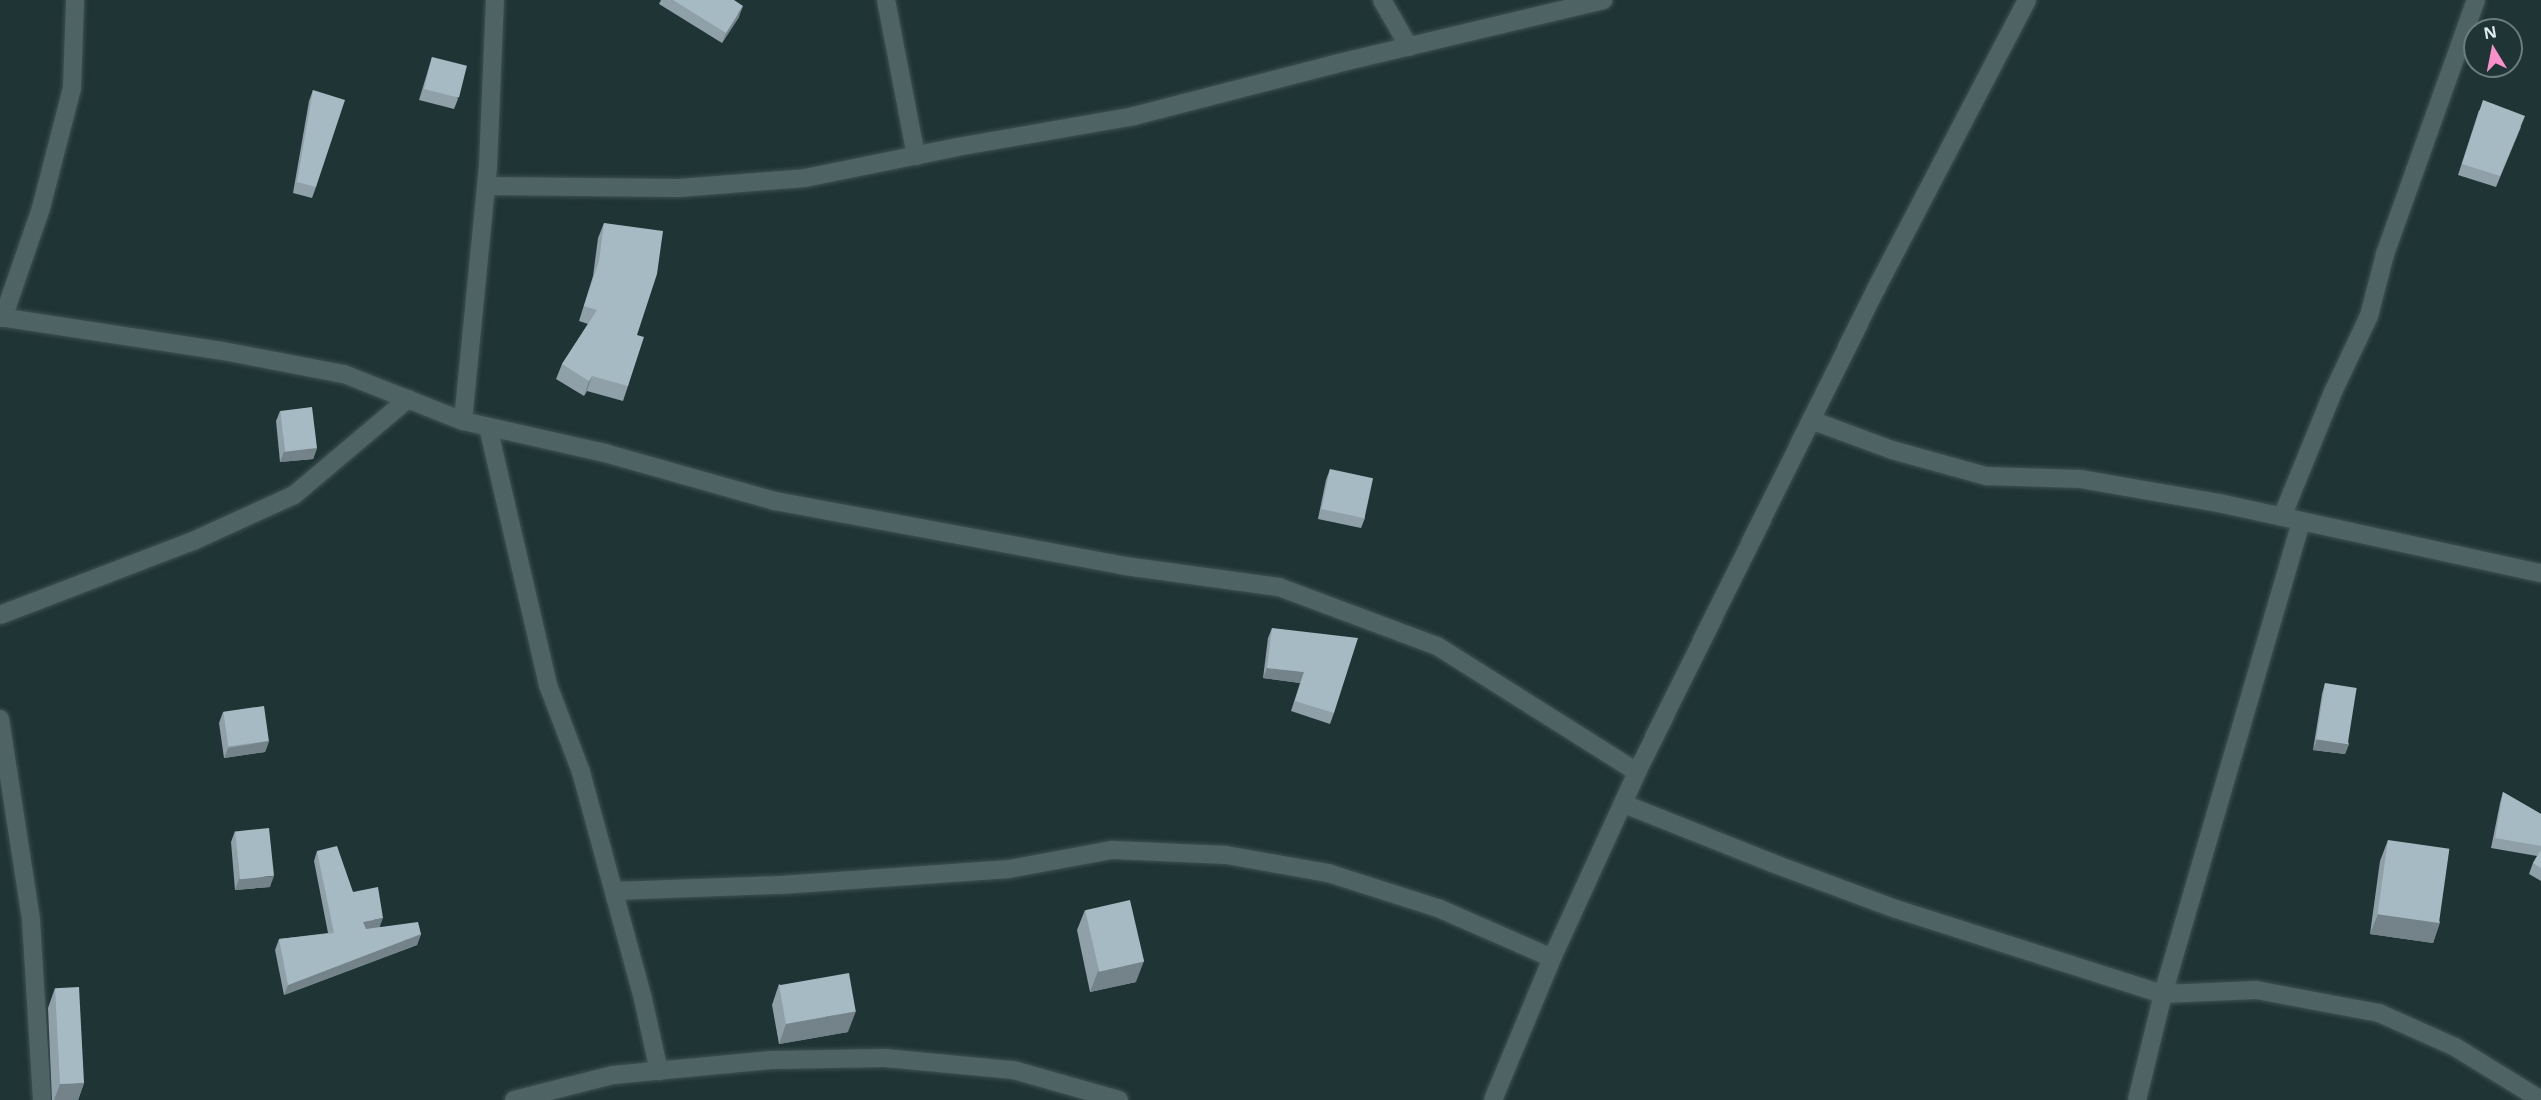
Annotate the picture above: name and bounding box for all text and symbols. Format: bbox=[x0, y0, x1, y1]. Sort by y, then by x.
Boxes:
north arrow bbox=[2463, 18, 2523, 78]
text: N bbox=[2482, 20, 2499, 44]

